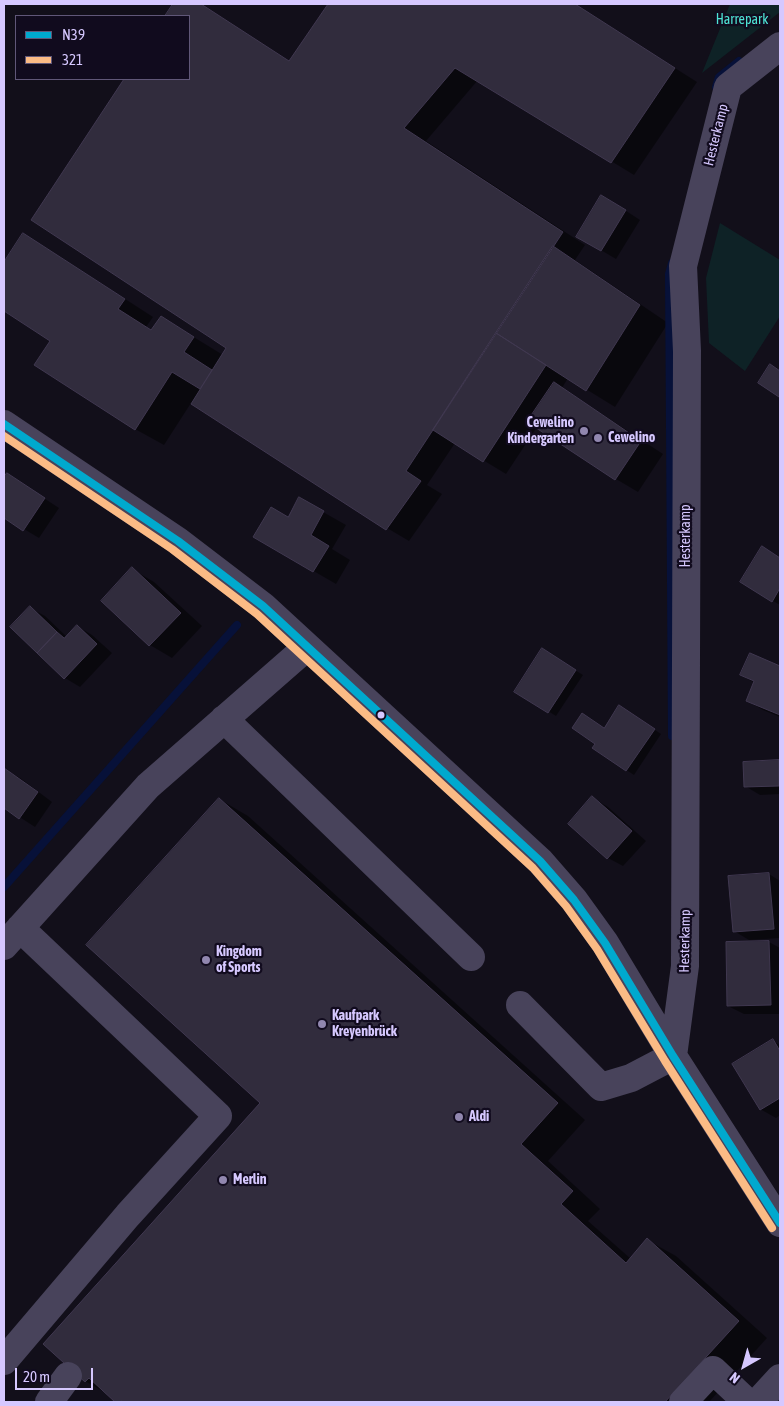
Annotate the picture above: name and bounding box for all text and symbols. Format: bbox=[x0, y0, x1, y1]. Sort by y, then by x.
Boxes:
park label: Harrepark bbox=[716, 12, 768, 28]
legend bbox=[15, 15, 190, 80]
text: N39 bbox=[62, 26, 85, 43]
text: 321 bbox=[62, 51, 83, 68]
street label: Hesterkamp bbox=[700, 102, 732, 168]
place label: Cewelino Kindergarten bbox=[507, 415, 574, 448]
marker: Cewelino Kindergarten bbox=[578, 425, 590, 437]
place label: Cewelino bbox=[608, 430, 655, 446]
marker: Cewelino bbox=[592, 432, 604, 444]
street label: Hesterkamp bbox=[678, 504, 694, 568]
unlabelled marker bbox=[376, 710, 386, 720]
street label: Hesterkamp bbox=[676, 909, 694, 973]
place label: Kingdom of Sports bbox=[216, 944, 262, 976]
marker: Kingdom of Sports bbox=[200, 954, 212, 966]
place label: Kaufpark Kreyenbrück bbox=[332, 1008, 397, 1040]
marker: Kaufpark Kreyenbrück bbox=[316, 1018, 328, 1030]
place label: Aldi bbox=[469, 1109, 489, 1125]
marker: Aldi bbox=[453, 1111, 465, 1123]
place label: Merlin bbox=[233, 1172, 267, 1188]
marker: Merlin bbox=[217, 1174, 229, 1186]
north arrow bbox=[719, 1341, 769, 1391]
scale bar bbox=[18, 1358, 95, 1390]
text: 20 m bbox=[23, 1368, 50, 1385]
text: N bbox=[727, 1369, 743, 1387]

